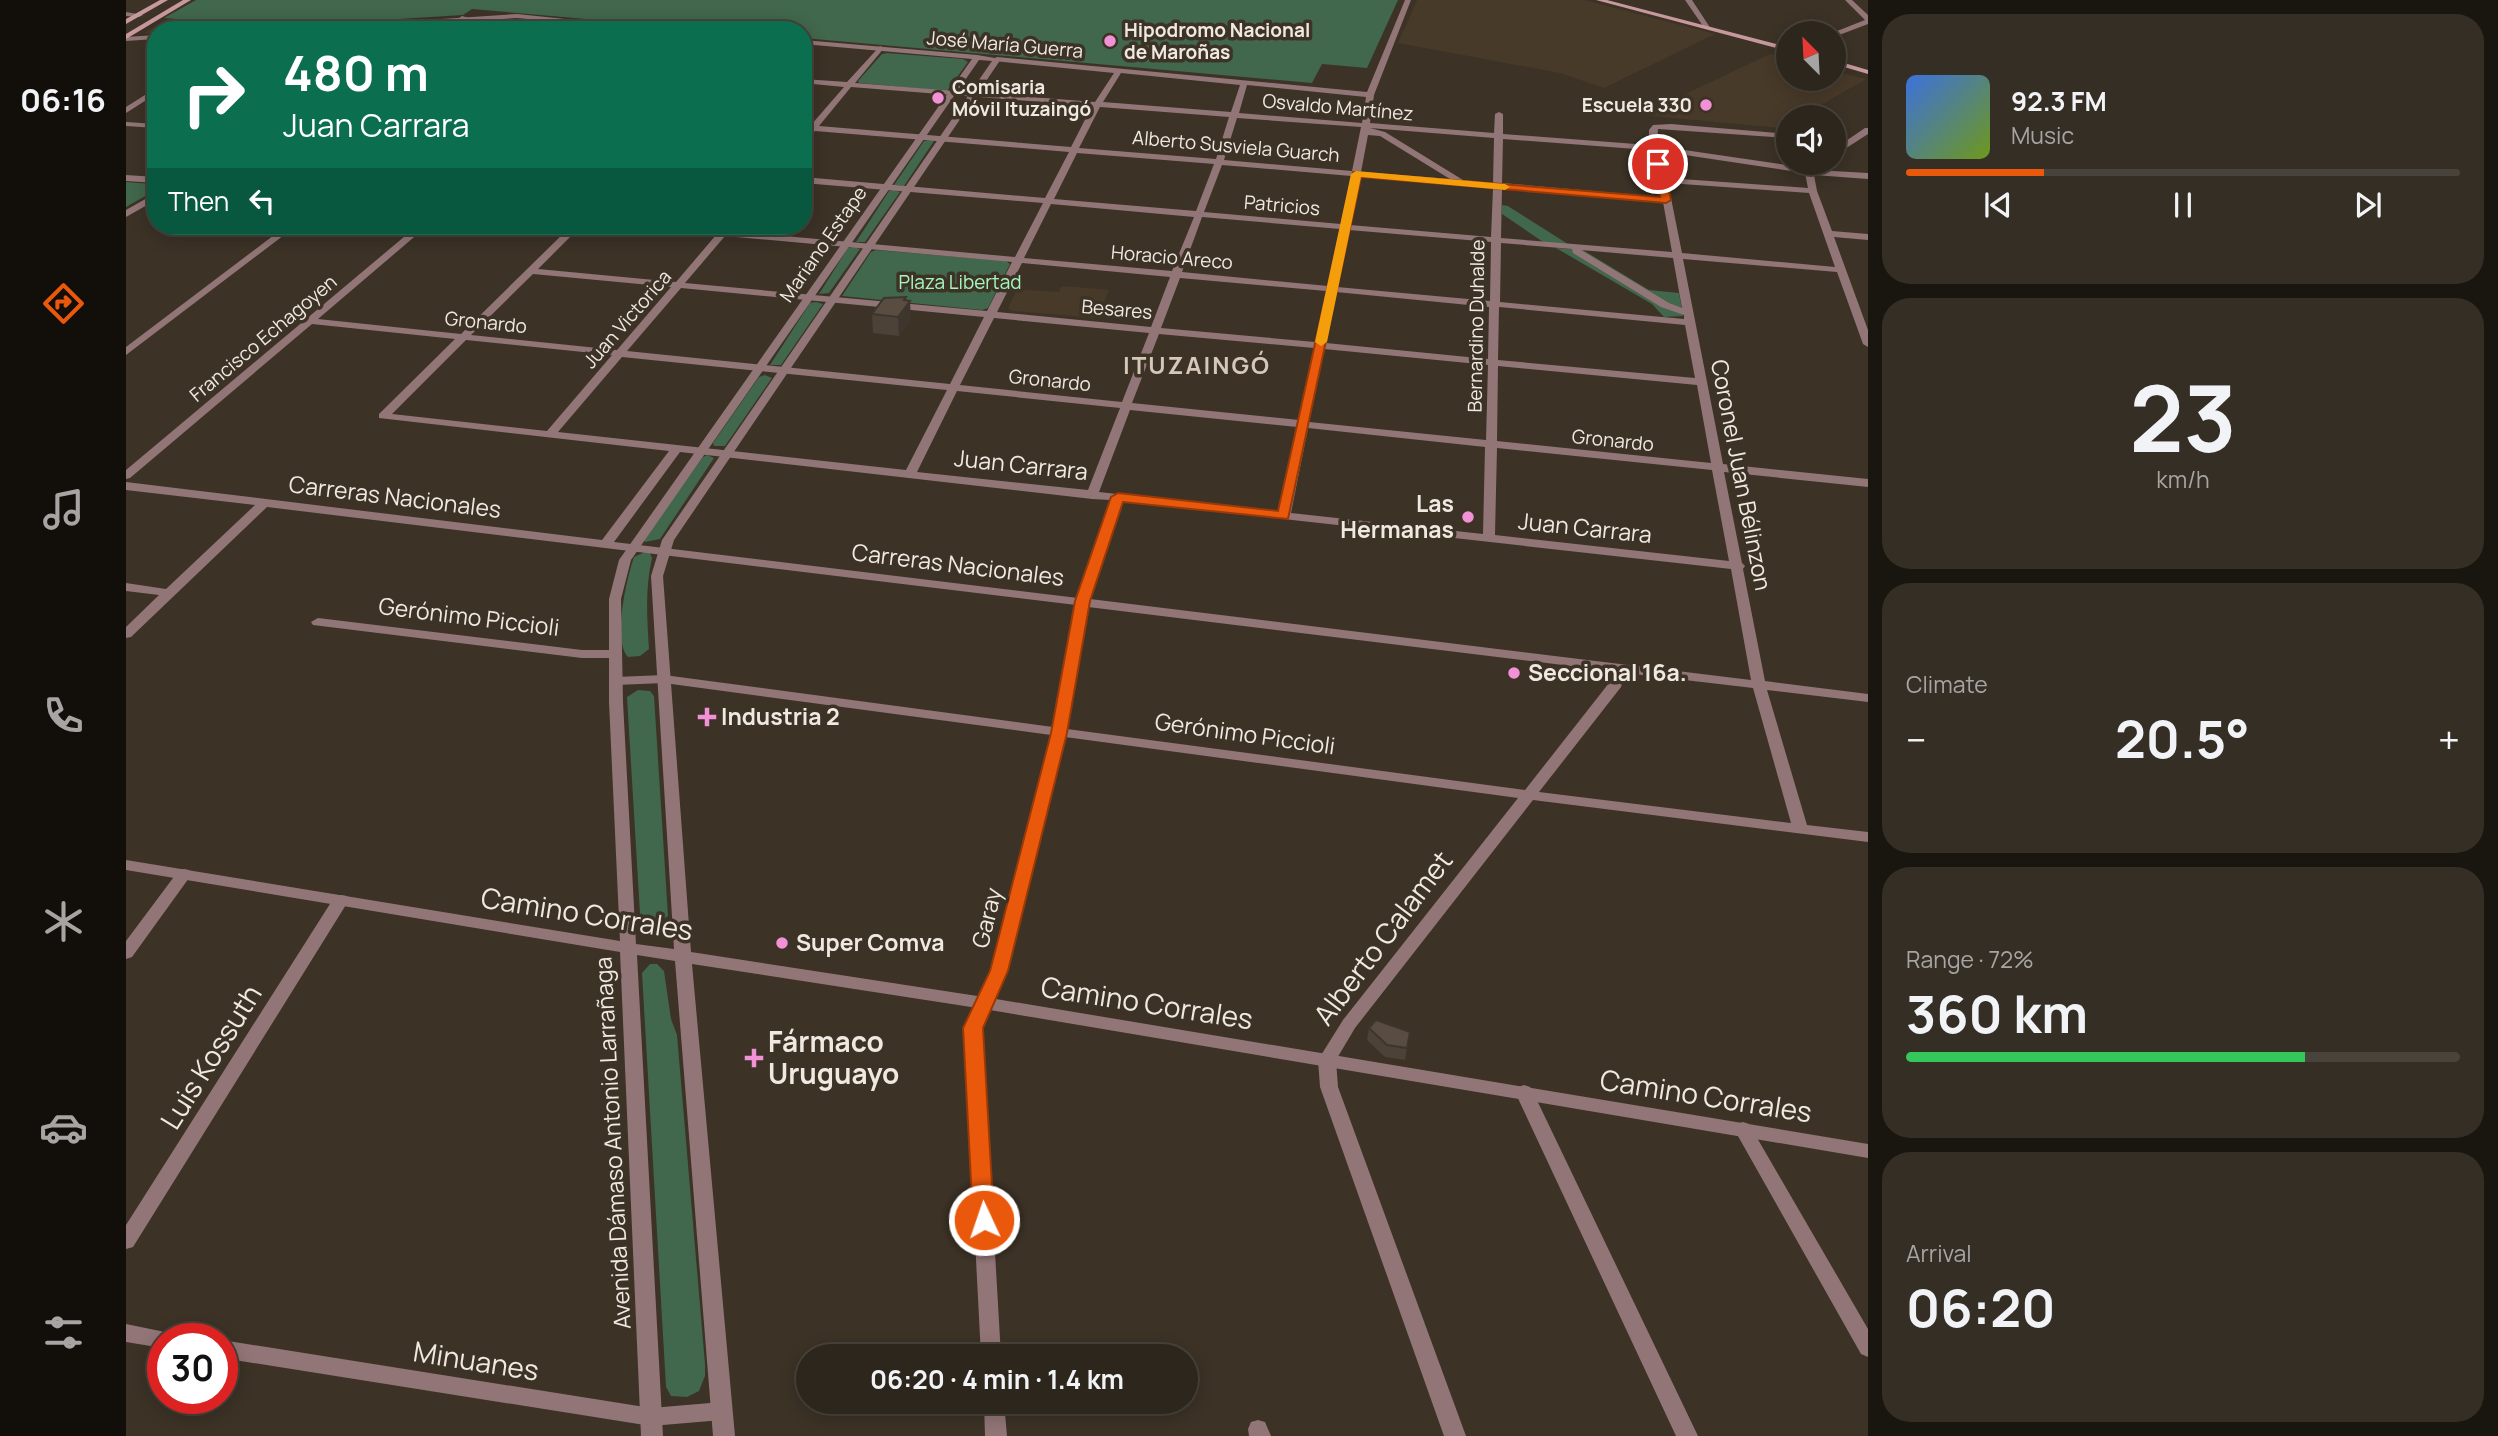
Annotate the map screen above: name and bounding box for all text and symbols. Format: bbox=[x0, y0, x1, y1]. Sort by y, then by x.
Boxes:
place label: Hipodromo Nacional de Maroñas bbox=[1124, 17, 1310, 65]
north arrow bbox=[1776, 21, 1846, 91]
map controls bbox=[1776, 21, 1846, 175]
street label: José María Guerra bbox=[926, 24, 1084, 64]
marker: Hipodromo Nacional de Maroñas bbox=[1102, 33, 1118, 49]
text: 480 m bbox=[283, 39, 429, 106]
icon: right bbox=[168, 49, 259, 140]
place label: Comisaria Móvil Ituzaingó bbox=[952, 74, 1091, 122]
text: 06:16 bbox=[20, 78, 106, 122]
text: 92.3 FM bbox=[2011, 83, 2107, 119]
street label: Osvaldo Martínez bbox=[1261, 87, 1415, 127]
marker: Comisaria Móvil Ituzaingó bbox=[930, 90, 946, 106]
place label: Escuela 330 bbox=[1582, 92, 1692, 118]
marker: Escuela 330 bbox=[1698, 97, 1714, 113]
text: Juan Carrara bbox=[283, 103, 470, 147]
button: sound bbox=[1776, 105, 1846, 175]
text: Music bbox=[2011, 119, 2074, 151]
street label: Alberto Susviela Guarch bbox=[1131, 124, 1341, 168]
pin bbox=[1628, 134, 1688, 194]
icon: arrive bbox=[1639, 145, 1677, 183]
street label: Mariano Estape bbox=[773, 181, 873, 307]
icon: left bbox=[243, 182, 281, 220]
text: Then bbox=[168, 183, 229, 219]
icon: previous bbox=[1979, 186, 2017, 224]
icon: pause bbox=[2164, 186, 2202, 224]
icon: next bbox=[2349, 186, 2387, 224]
street label: Patricios bbox=[1243, 189, 1321, 221]
street label: Horacio Areco bbox=[1110, 239, 1234, 275]
street label: Bernardino Duhalde bbox=[1461, 239, 1491, 413]
street label: Juan Victorica bbox=[577, 264, 677, 374]
street label: Francisco Echagoyen bbox=[184, 269, 342, 407]
park label: Plaza Libertad bbox=[898, 269, 1022, 295]
icon: directions bbox=[39, 279, 88, 328]
street label: Besares bbox=[1080, 293, 1154, 325]
street label: Gronardo bbox=[444, 305, 528, 339]
district label: ITUZAINGÓ bbox=[1123, 348, 1271, 381]
text: 23 bbox=[2129, 355, 2237, 479]
street label: Coronel Juan Bélinzon bbox=[1704, 357, 1780, 593]
street label: Gronardo bbox=[1008, 363, 1092, 397]
street label: Gronardo bbox=[1571, 423, 1655, 457]
street label: Juan Carrara bbox=[953, 441, 1089, 487]
text: km/h bbox=[2156, 463, 2210, 495]
street label: Carreras Nacionales bbox=[287, 467, 503, 525]
icon: music bbox=[39, 485, 88, 534]
place label: Las Hermanas bbox=[1340, 487, 1454, 545]
street label: Juan Carrara bbox=[1517, 504, 1653, 550]
marker: Las Hermanas bbox=[1460, 509, 1476, 525]
street label: Carreras Nacionales bbox=[850, 535, 1066, 593]
street label: Gerónimo Piccioli bbox=[377, 589, 561, 643]
place label: Seccional 16a. bbox=[1528, 656, 1687, 688]
marker: Seccional 16a. bbox=[1506, 665, 1522, 681]
text: Climate bbox=[1906, 668, 1988, 700]
icon: phone bbox=[39, 691, 88, 740]
place label: Industria 2 bbox=[721, 700, 840, 732]
text: 20.5° bbox=[2115, 703, 2250, 774]
street label: Gerónimo Piccioli bbox=[1153, 705, 1337, 762]
marker: Industria 2 bbox=[699, 709, 715, 725]
text: − bbox=[1906, 713, 1927, 765]
text: + bbox=[2438, 713, 2460, 765]
street label: Alberto Calamet bbox=[1304, 842, 1460, 1032]
street label: Camino Corrales bbox=[479, 878, 696, 949]
street label: Garay bbox=[963, 884, 1009, 951]
icon: climate bbox=[39, 897, 88, 946]
place label: Super Comva bbox=[796, 926, 944, 958]
marker: Super Comva bbox=[774, 935, 790, 951]
text: Range · 72% bbox=[1906, 943, 2034, 975]
street label: Avenida Dámaso Antonio Larrañaga bbox=[586, 956, 638, 1330]
street label: Camino Corrales bbox=[1039, 967, 1256, 1038]
street label: Luis Kossuth bbox=[151, 977, 270, 1136]
text: 360 km bbox=[1906, 978, 2088, 1049]
place label: Fármaco Uruguayo bbox=[768, 1022, 899, 1092]
marker: Fármaco Uruguayo bbox=[746, 1050, 762, 1066]
street label: Camino Corrales bbox=[1598, 1060, 1815, 1131]
icon: car bbox=[39, 1103, 88, 1152]
position arrow bbox=[947, 1183, 1021, 1257]
text: Arrival bbox=[1906, 1237, 1972, 1269]
text: 06:20 bbox=[1906, 1272, 2056, 1343]
icon: filters bbox=[39, 1308, 88, 1357]
speed limit sign: 30 bbox=[147, 1323, 238, 1414]
street label: Minuanes bbox=[411, 1331, 542, 1389]
text: 06:20 · 4 min · 1.4 km bbox=[870, 1361, 1124, 1397]

